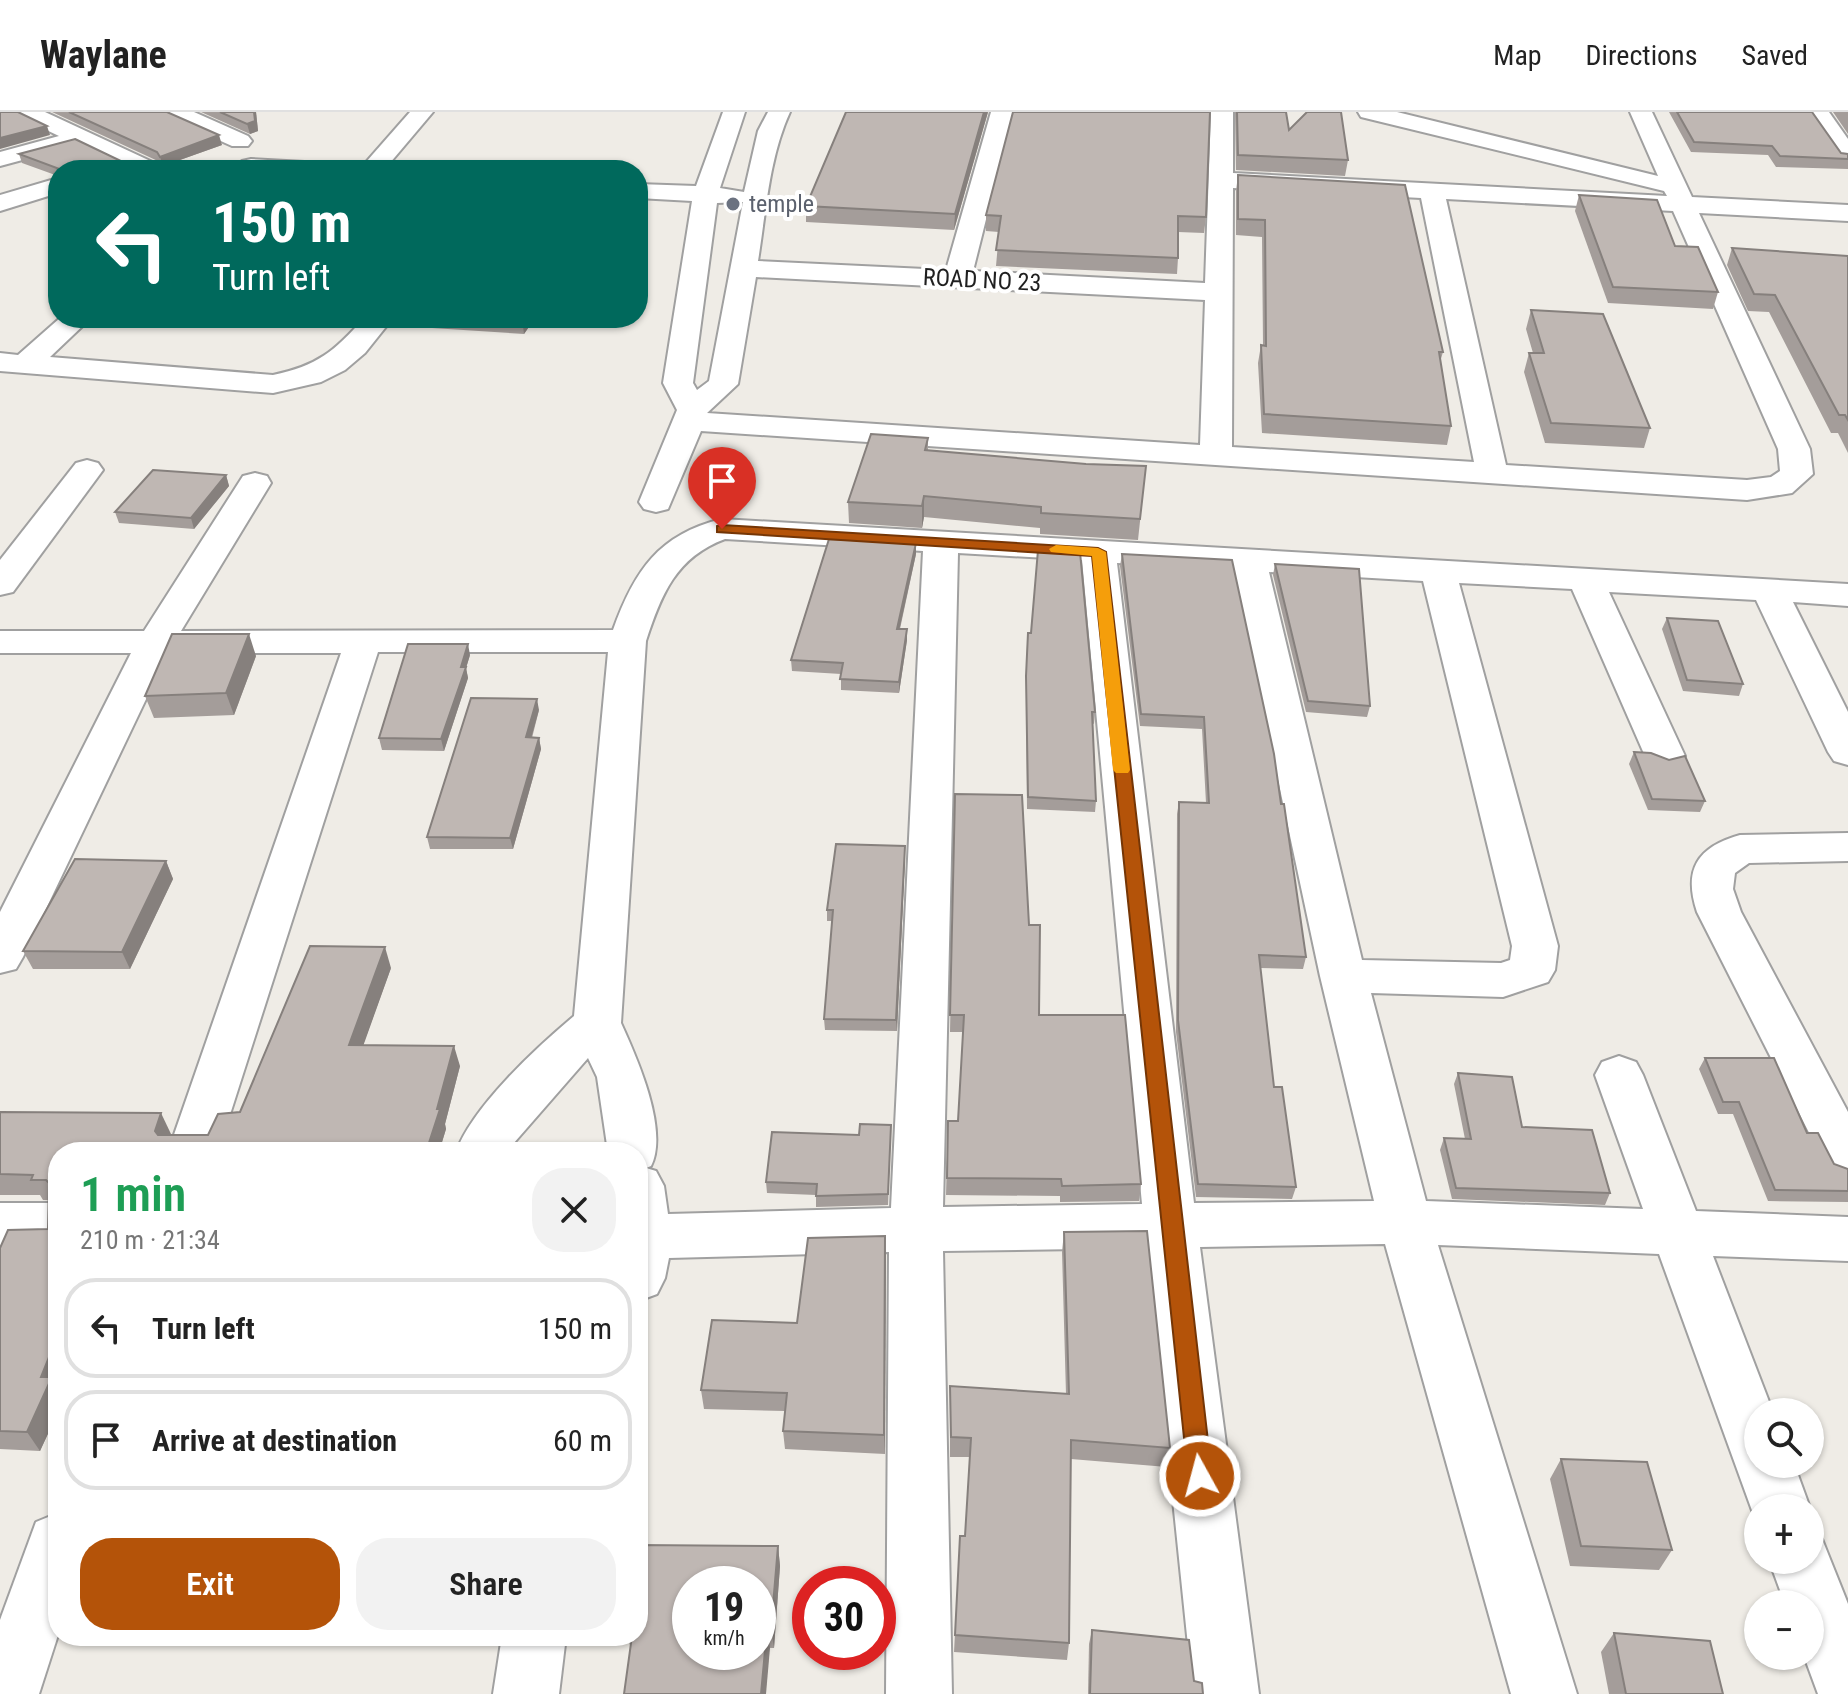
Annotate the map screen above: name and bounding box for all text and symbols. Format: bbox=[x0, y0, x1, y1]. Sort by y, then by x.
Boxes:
text: Waylane bbox=[40, 33, 167, 77]
text: Map bbox=[1493, 39, 1542, 72]
text: Directions bbox=[1586, 39, 1697, 72]
text: Saved bbox=[1741, 39, 1808, 72]
text: 150 m bbox=[212, 190, 351, 256]
place label: temple bbox=[749, 190, 814, 218]
icon: left bbox=[80, 192, 184, 296]
marker: temple bbox=[724, 195, 742, 213]
text: Turn left bbox=[212, 257, 330, 299]
street label: ROAD NO 23 bbox=[922, 263, 1042, 297]
pin bbox=[688, 447, 756, 529]
icon: arrive bbox=[700, 459, 744, 503]
text: 1 min bbox=[80, 1166, 186, 1223]
button: close bbox=[532, 1168, 616, 1252]
text: 210 m · 21:34 bbox=[80, 1225, 220, 1255]
icon: left bbox=[84, 1306, 128, 1350]
text: Turn left bbox=[152, 1311, 255, 1346]
text: 150 m bbox=[538, 1311, 612, 1346]
map controls bbox=[1744, 1398, 1824, 1670]
button: search bbox=[1744, 1398, 1824, 1478]
icon: arrive bbox=[84, 1418, 128, 1462]
text: Arrive at destination bbox=[152, 1423, 397, 1458]
text: 60 m bbox=[553, 1423, 612, 1458]
position arrow bbox=[1158, 1434, 1242, 1518]
button: + bbox=[1744, 1494, 1824, 1574]
button: Exit bbox=[80, 1538, 340, 1630]
button: Share bbox=[356, 1538, 616, 1630]
speed limit sign: 30 bbox=[792, 1566, 896, 1670]
text: 19 bbox=[704, 1584, 744, 1631]
button: − bbox=[1744, 1590, 1824, 1670]
text: km/h bbox=[703, 1626, 745, 1650]

